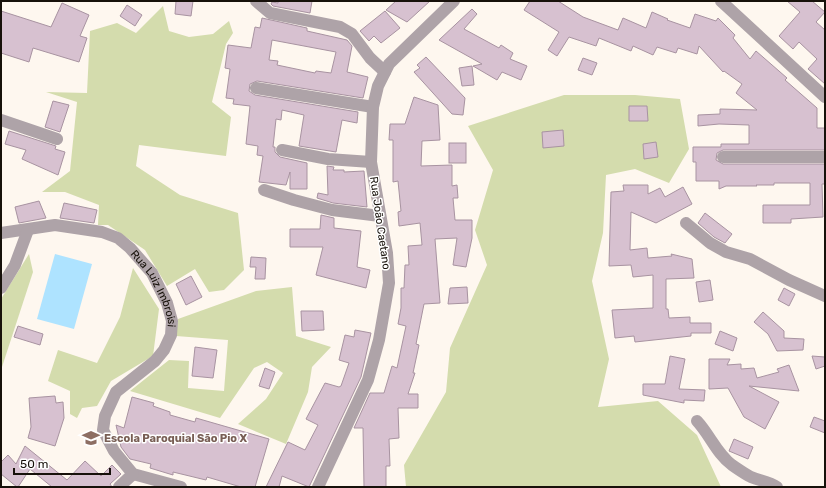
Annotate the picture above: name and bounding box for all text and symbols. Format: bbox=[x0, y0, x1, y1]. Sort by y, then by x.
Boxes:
street label: Rua João Caetano bbox=[367, 176, 393, 270]
street label: Rua Luiz Imbroisi bbox=[128, 247, 179, 328]
school or university icon: Escola Paroquial São Pio X bbox=[81, 428, 101, 448]
place label: Escola Paroquial São Pio X bbox=[104, 432, 247, 445]
scale bar bbox=[14, 450, 110, 476]
text: 50 m bbox=[20, 457, 48, 471]

